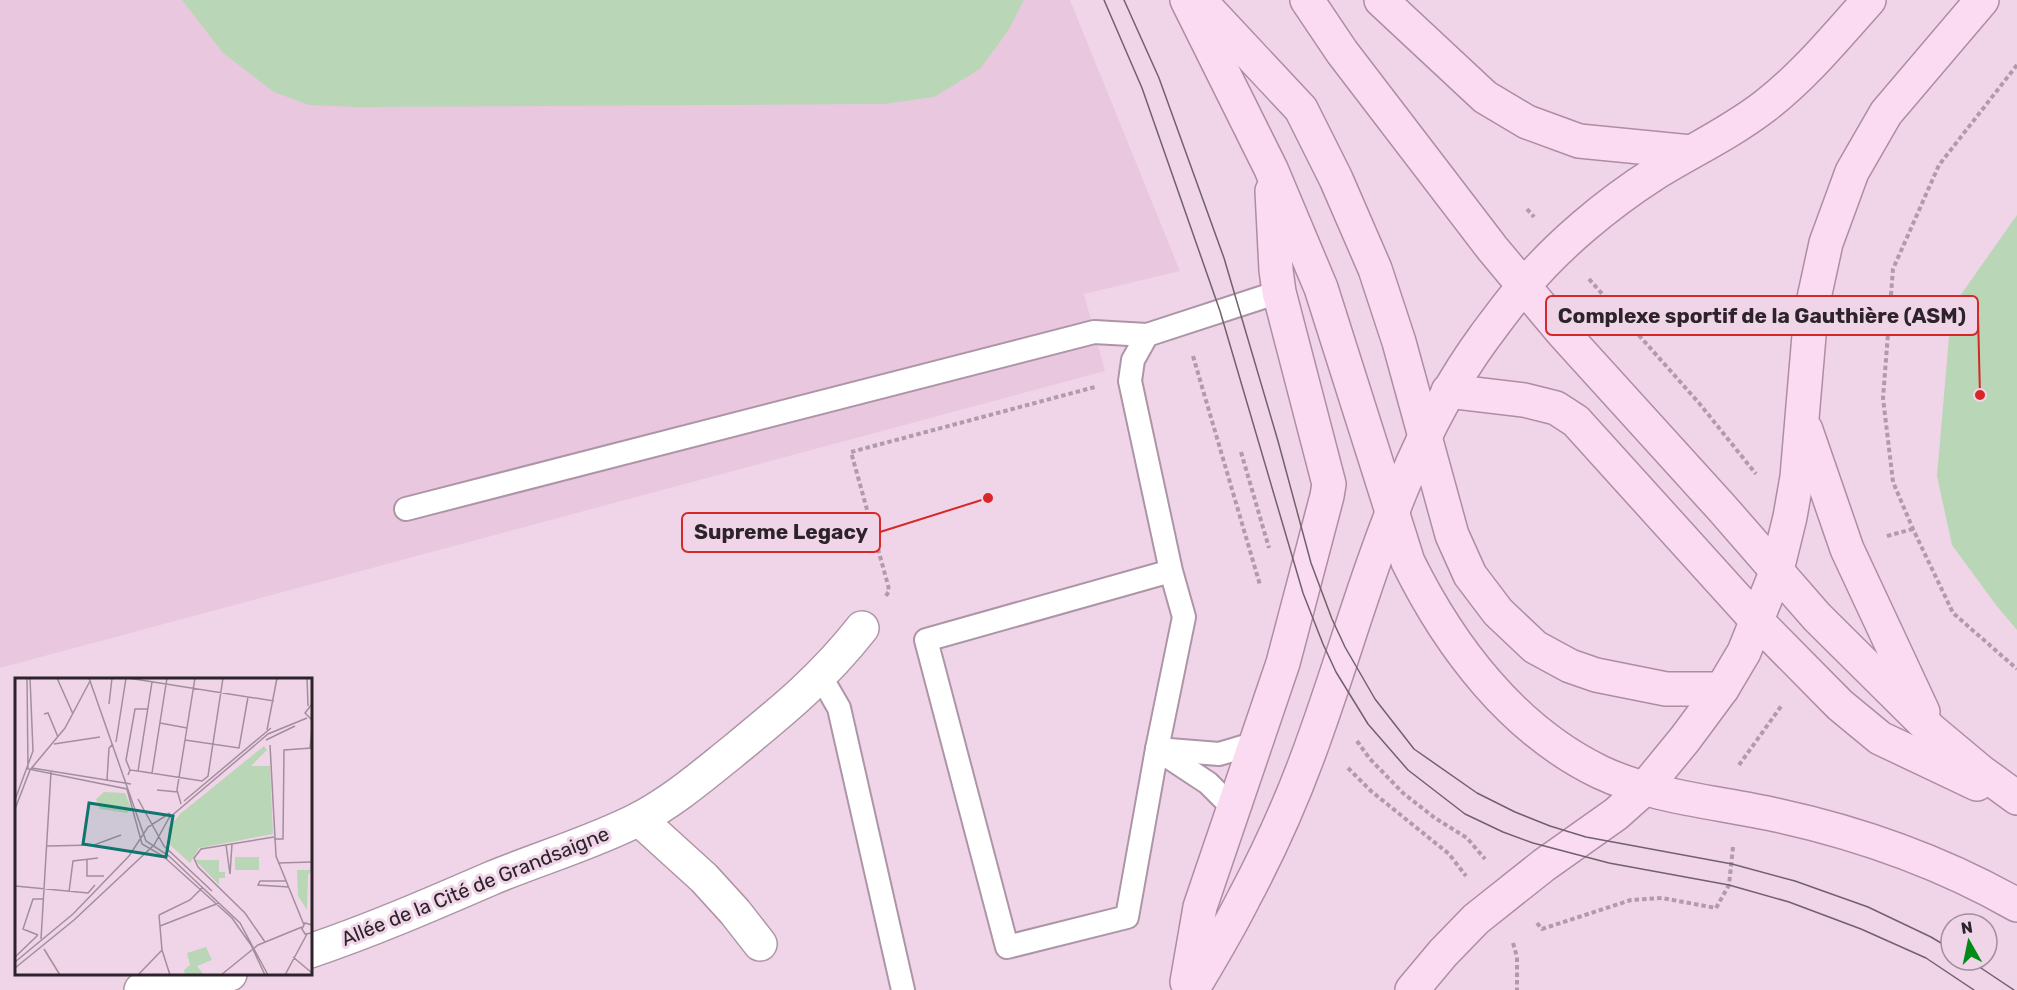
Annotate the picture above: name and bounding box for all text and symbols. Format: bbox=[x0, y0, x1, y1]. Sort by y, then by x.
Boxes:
callout: Complexe sportif de la Gauthière (ASM) bbox=[1546, 296, 1978, 335]
text: Complexe sportif de la Gauthière (ASM) bbox=[1558, 303, 1966, 328]
callout: Supreme Legacy bbox=[682, 513, 880, 552]
text: Supreme Legacy bbox=[694, 519, 868, 544]
inset map bbox=[15, 678, 312, 975]
street label: Allée de la Cité de Grandsaigne bbox=[338, 821, 612, 951]
north arrow bbox=[1939, 912, 1999, 972]
text: N bbox=[1960, 917, 1974, 938]

